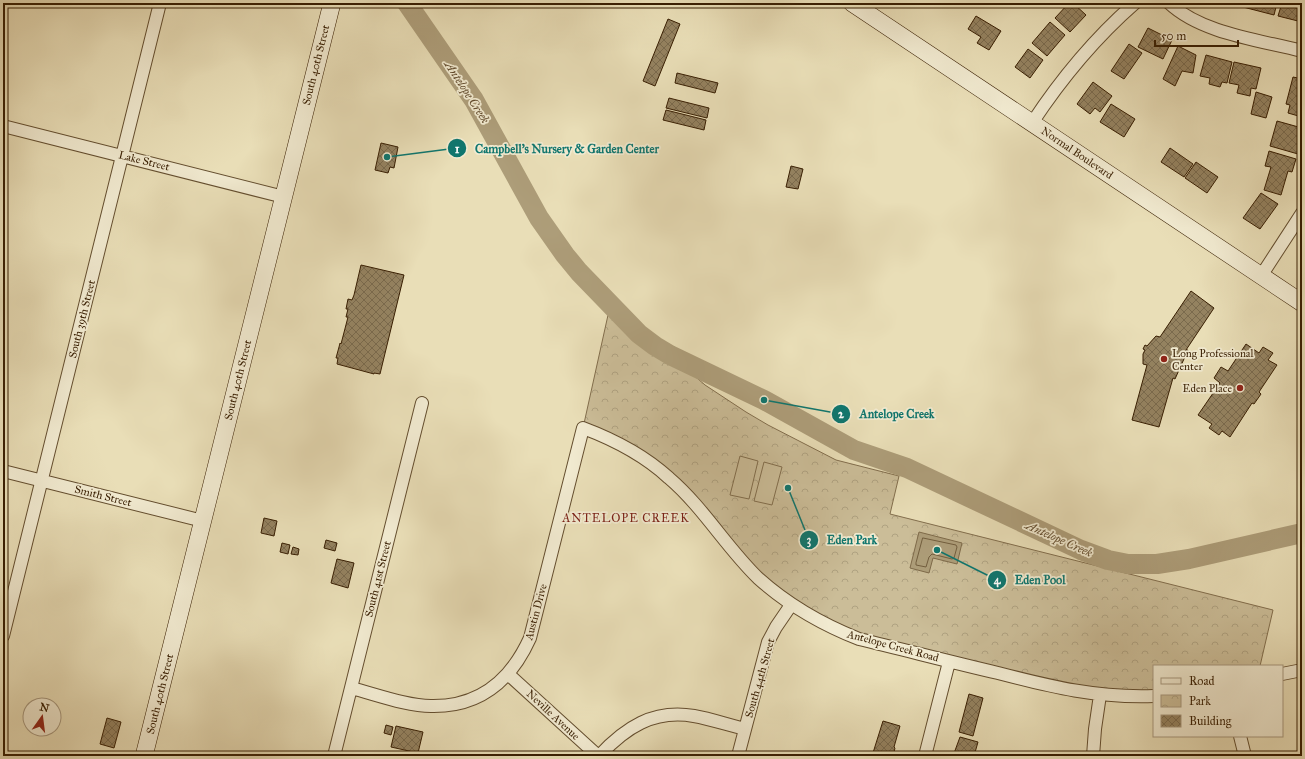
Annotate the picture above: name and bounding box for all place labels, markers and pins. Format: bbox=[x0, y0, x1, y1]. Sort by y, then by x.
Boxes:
callout: Campbell's Nursery & Garden Center bbox=[447, 136, 667, 160]
place label: Long Professional Center bbox=[1172, 347, 1254, 373]
marker: Long Professional Center bbox=[1159, 354, 1169, 364]
place label: Eden Place bbox=[1183, 382, 1232, 395]
marker: Eden Place bbox=[1235, 383, 1245, 393]
callout: Antelope Creek bbox=[831, 402, 942, 426]
callout: Eden Park bbox=[799, 528, 885, 552]
callout: Eden Pool bbox=[987, 568, 1073, 592]

